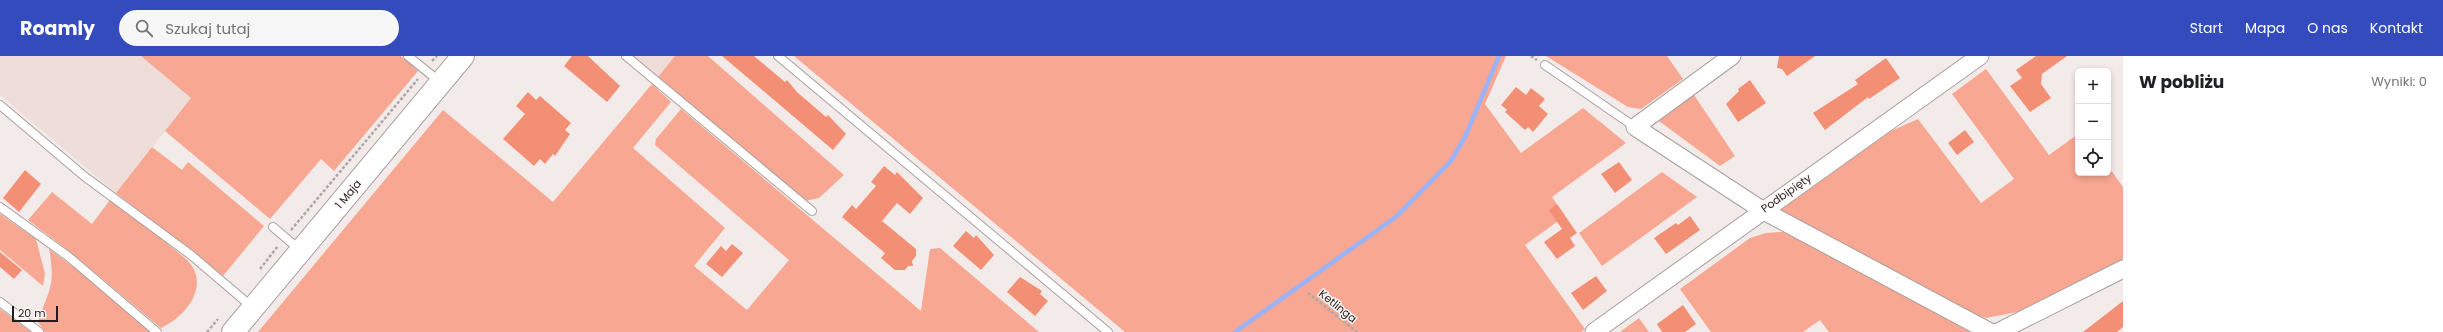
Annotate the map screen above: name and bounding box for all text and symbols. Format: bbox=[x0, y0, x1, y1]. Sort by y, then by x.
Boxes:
search box bbox=[119, 10, 399, 46]
text: Roamly bbox=[20, 15, 95, 42]
icon: search bbox=[133, 17, 155, 39]
text: Szukaj tutaj bbox=[165, 18, 250, 39]
text: Start bbox=[2190, 18, 2223, 38]
text: Mapa bbox=[2245, 18, 2285, 38]
text: O nas bbox=[2307, 18, 2348, 38]
text: Kontakt bbox=[2370, 18, 2423, 38]
map controls bbox=[2075, 68, 2111, 176]
button: + bbox=[2075, 68, 2111, 104]
text: W pobliżu bbox=[2139, 70, 2224, 94]
text: Wyniki: 0 bbox=[2371, 72, 2427, 91]
button: − bbox=[2075, 104, 2111, 140]
button: locate bbox=[2075, 140, 2111, 176]
street label: Podbipięty bbox=[1758, 169, 1815, 216]
street label: 1 Maja bbox=[331, 176, 365, 212]
street label: Ketlinga bbox=[1316, 286, 1360, 326]
scale bar bbox=[12, 304, 58, 323]
text: 20 m bbox=[18, 305, 46, 321]

